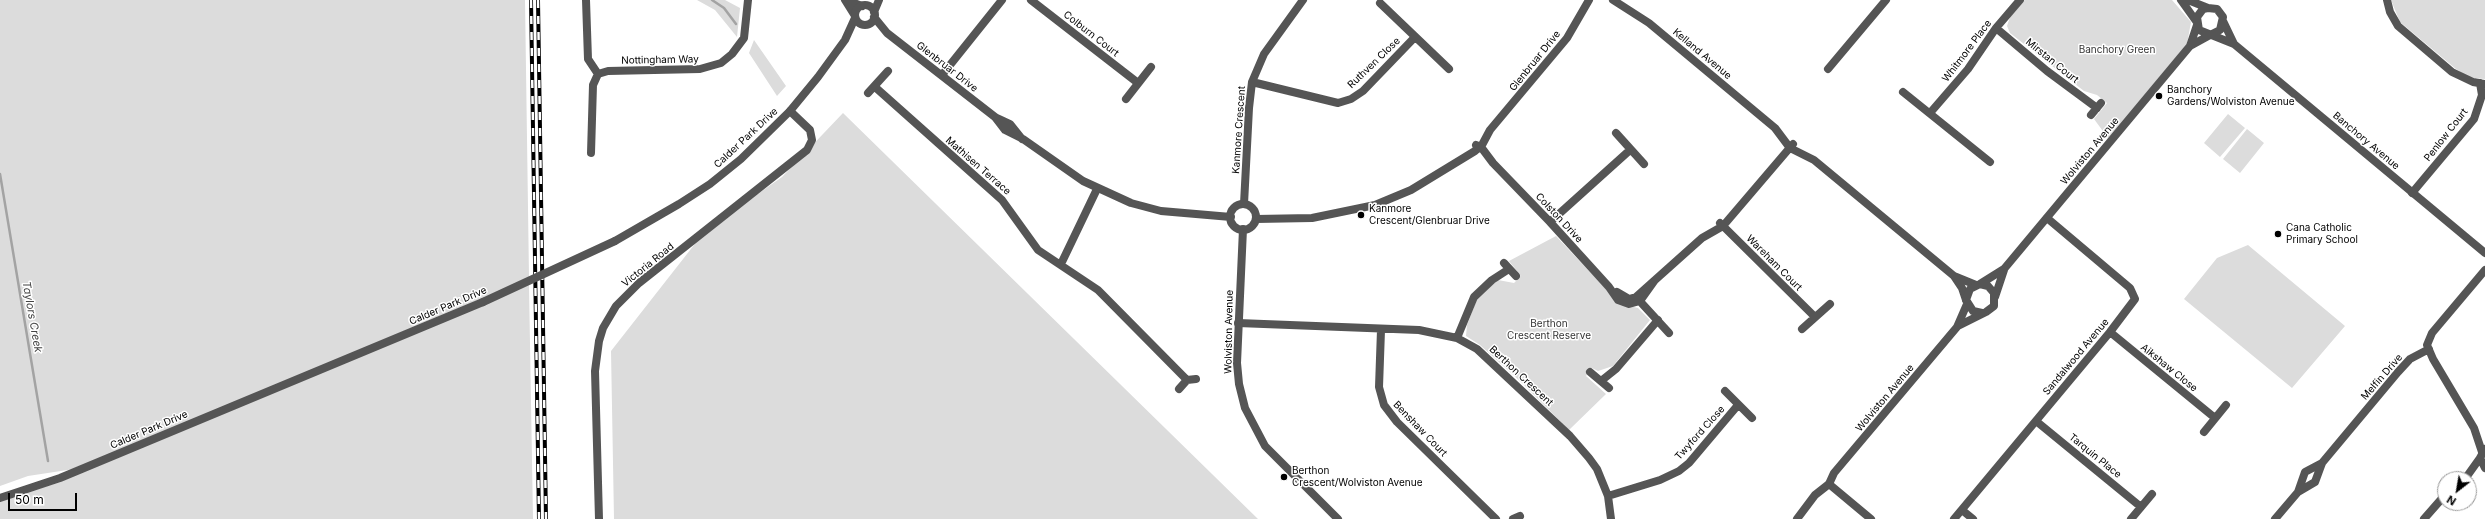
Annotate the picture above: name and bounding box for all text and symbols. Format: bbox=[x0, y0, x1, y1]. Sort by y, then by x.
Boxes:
street label: Colburn Court bbox=[1061, 9, 1121, 59]
street label: Whitmore Place bbox=[1940, 18, 1994, 84]
street label: Kelland Avenue bbox=[1670, 26, 1734, 82]
street label: Glenbruar Drive bbox=[1507, 28, 1563, 94]
street label: Ruthven Close bbox=[1345, 35, 1403, 91]
street label: Mirstan Court bbox=[2023, 36, 2081, 86]
street label: Glenbruar Drive bbox=[914, 39, 980, 95]
park label: Banchory Green bbox=[2079, 44, 2155, 56]
street label: Nottingham Way bbox=[621, 53, 699, 67]
place label: Banchory Gardens/Wolviston Avenue bbox=[2167, 84, 2295, 108]
street label: Kanmore Crescent bbox=[1230, 86, 1248, 174]
marker: Banchory Gardens/Wolviston Avenue bbox=[2154, 91, 2164, 101]
street label: Calder Park Drive bbox=[712, 105, 780, 171]
street label: Penlow Court bbox=[2422, 106, 2470, 164]
street label: Banchory Avenue bbox=[2330, 110, 2402, 172]
street label: Wolviston Avenue bbox=[2058, 115, 2122, 187]
street label: Mathisen Terrace bbox=[943, 134, 1013, 198]
street label: Colston Drive bbox=[1533, 191, 1585, 245]
place label: Kanmore Crescent/Glenbruar Drive bbox=[1369, 203, 1490, 226]
marker: Kanmore Crescent/Glenbruar Drive bbox=[1356, 210, 1366, 220]
place label: Cana Catholic Primary School bbox=[2286, 222, 2358, 246]
marker: Cana Catholic Primary School bbox=[2273, 229, 2283, 239]
street label: Wareham Court bbox=[1744, 233, 1804, 293]
street label: Victoria Road bbox=[620, 240, 676, 290]
water label: Taylors Creek bbox=[19, 280, 45, 354]
street label: Calder Park Drive bbox=[407, 284, 489, 328]
street label: Wolviston Avenue bbox=[1222, 290, 1236, 374]
street label: Sandalwood Avenue bbox=[2040, 316, 2112, 398]
park label: Berthon Crescent Reserve bbox=[1507, 318, 1591, 342]
street label: Aikshaw Close bbox=[2138, 341, 2200, 395]
street label: Berthon Crescent bbox=[1487, 343, 1555, 409]
street label: Melfin Drive bbox=[2359, 352, 2405, 402]
street label: Wolviston Avenue bbox=[1853, 362, 1917, 434]
street label: Benshaw Court bbox=[1391, 399, 1449, 459]
street label: Twyford Close bbox=[1673, 404, 1727, 462]
street label: Calder Park Drive bbox=[108, 408, 190, 452]
street label: Tarquin Place bbox=[2066, 431, 2124, 481]
place label: Berthon Crescent/Wolviston Avenue bbox=[1292, 465, 1422, 488]
north arrow bbox=[2437, 471, 2477, 511]
marker: Berthon Crescent/Wolviston Avenue bbox=[1279, 472, 1289, 482]
scale bar bbox=[10, 485, 79, 511]
text: 50 m bbox=[15, 492, 44, 507]
text: N bbox=[2444, 492, 2459, 509]

